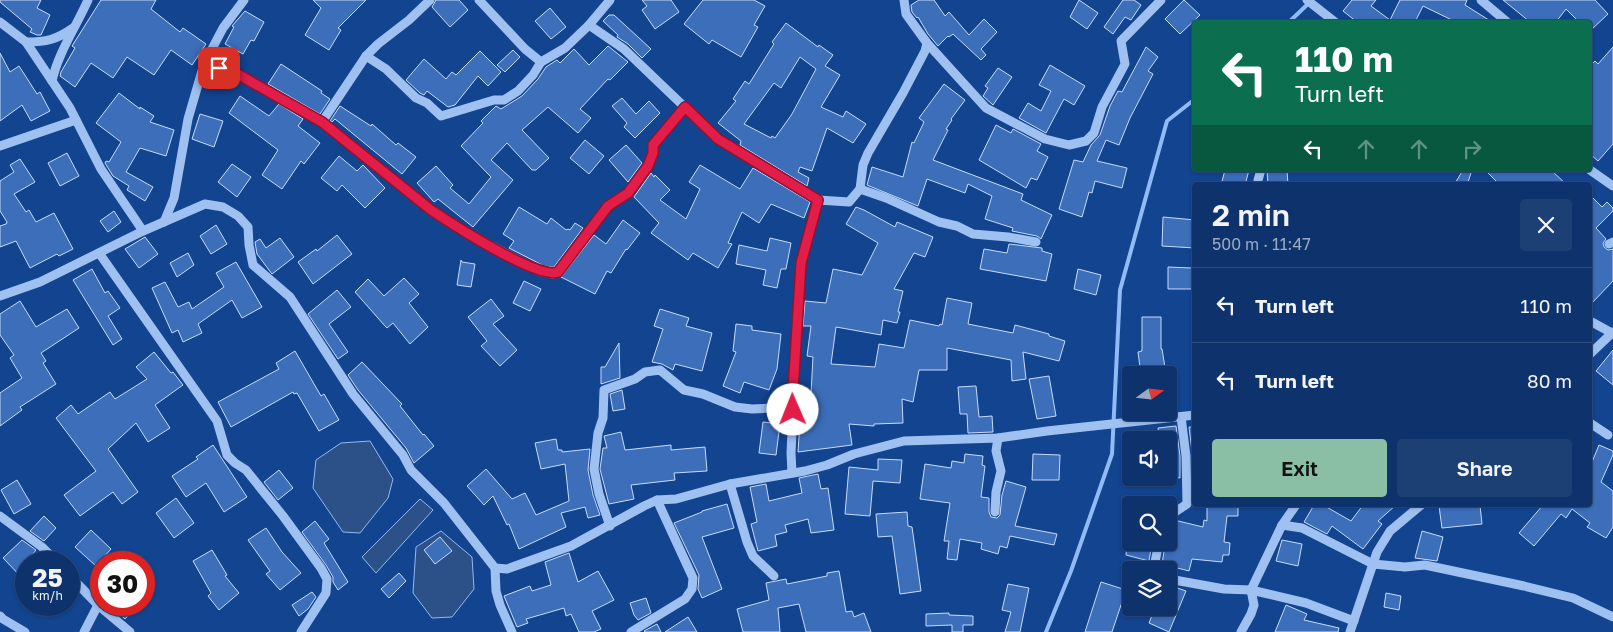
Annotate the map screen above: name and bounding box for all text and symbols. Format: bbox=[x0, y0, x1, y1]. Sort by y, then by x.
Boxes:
text: 110 m bbox=[1295, 38, 1393, 80]
icon: left bbox=[1212, 40, 1277, 105]
pin bbox=[198, 47, 240, 89]
icon: arrive bbox=[205, 54, 233, 82]
text: Turn left bbox=[1295, 80, 1384, 107]
icon: left bbox=[1299, 135, 1327, 163]
icon: ahead bbox=[1352, 135, 1380, 163]
icon: ahead bbox=[1405, 135, 1433, 163]
icon: right bbox=[1458, 135, 1486, 163]
text: 2 min bbox=[1212, 197, 1290, 233]
button: close bbox=[1520, 199, 1572, 251]
text: 500 m · 11:47 bbox=[1212, 234, 1311, 254]
icon: left bbox=[1212, 291, 1240, 319]
text: Turn left bbox=[1255, 294, 1334, 317]
text: 110 m bbox=[1520, 294, 1572, 317]
north arrow bbox=[1122, 366, 1178, 421]
map controls bbox=[1122, 366, 1177, 616]
icon: left bbox=[1212, 366, 1240, 394]
text: Turn left bbox=[1255, 369, 1334, 392]
text: 80 m bbox=[1527, 369, 1572, 392]
position arrow bbox=[766, 383, 818, 435]
button: sound bbox=[1122, 431, 1177, 486]
button: Exit bbox=[1212, 439, 1387, 497]
button: Share bbox=[1397, 439, 1572, 497]
button: search bbox=[1122, 496, 1177, 551]
speed limit sign: 30 bbox=[90, 551, 155, 616]
button: layers bbox=[1122, 561, 1177, 616]
text: 25 bbox=[32, 562, 63, 593]
text: km/h bbox=[32, 588, 63, 603]

